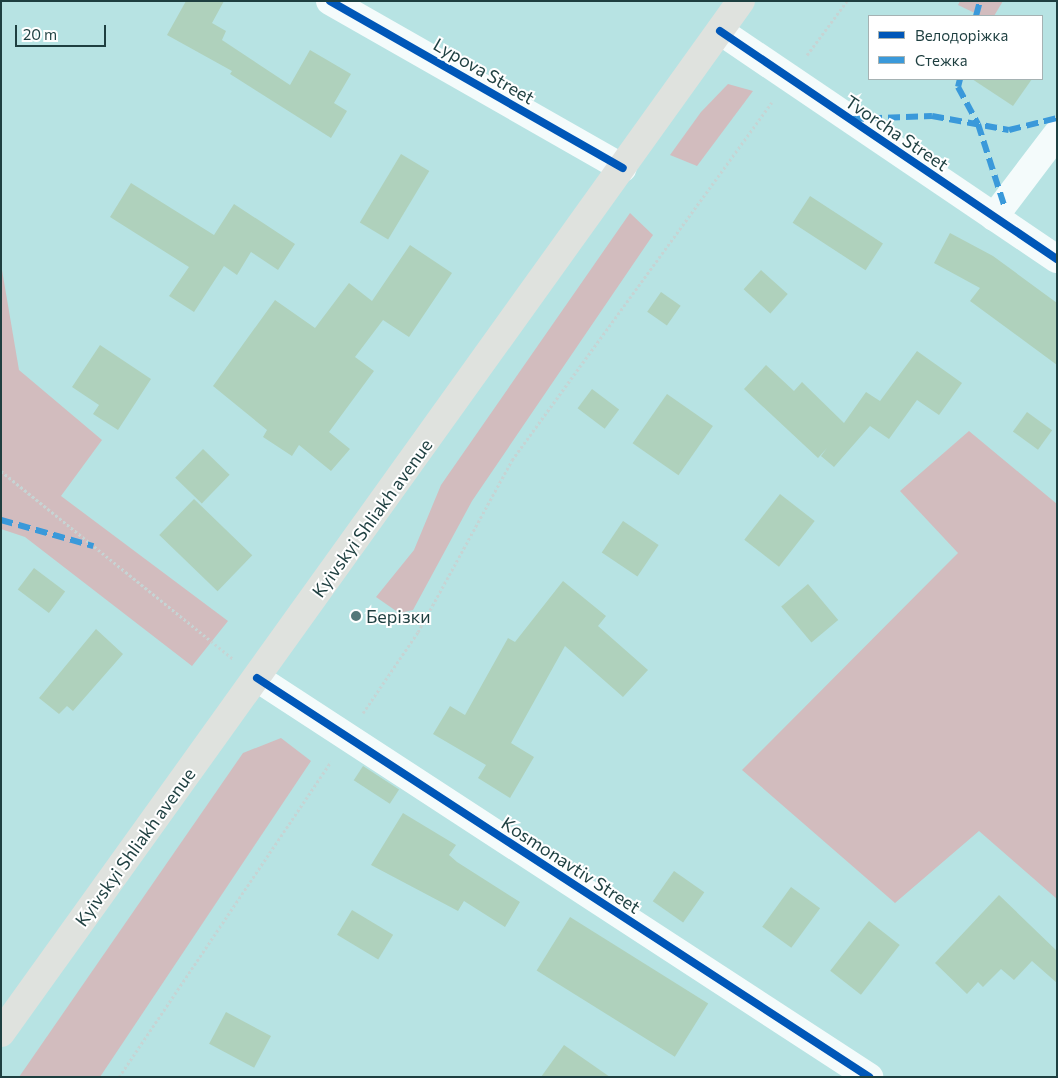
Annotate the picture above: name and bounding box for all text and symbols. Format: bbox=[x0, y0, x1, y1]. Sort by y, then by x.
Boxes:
scale bar bbox=[18, 15, 109, 47]
legend bbox=[868, 15, 1043, 80]
text: 20 m bbox=[23, 25, 57, 43]
text: Велодоріжка bbox=[915, 26, 1008, 44]
street label: Lypova Street bbox=[430, 33, 538, 109]
text: Стежка bbox=[915, 51, 968, 69]
street label: Tvorcha Street bbox=[841, 91, 953, 175]
street label: Kyivskyi Shliakh avenue bbox=[307, 435, 437, 601]
place label: Берізки bbox=[366, 605, 431, 627]
marker: Берізки bbox=[350, 610, 362, 622]
street label: Kyivskyi Shliakh avenue bbox=[70, 764, 200, 930]
street label: Kosmonavtiv Street bbox=[498, 812, 644, 918]

